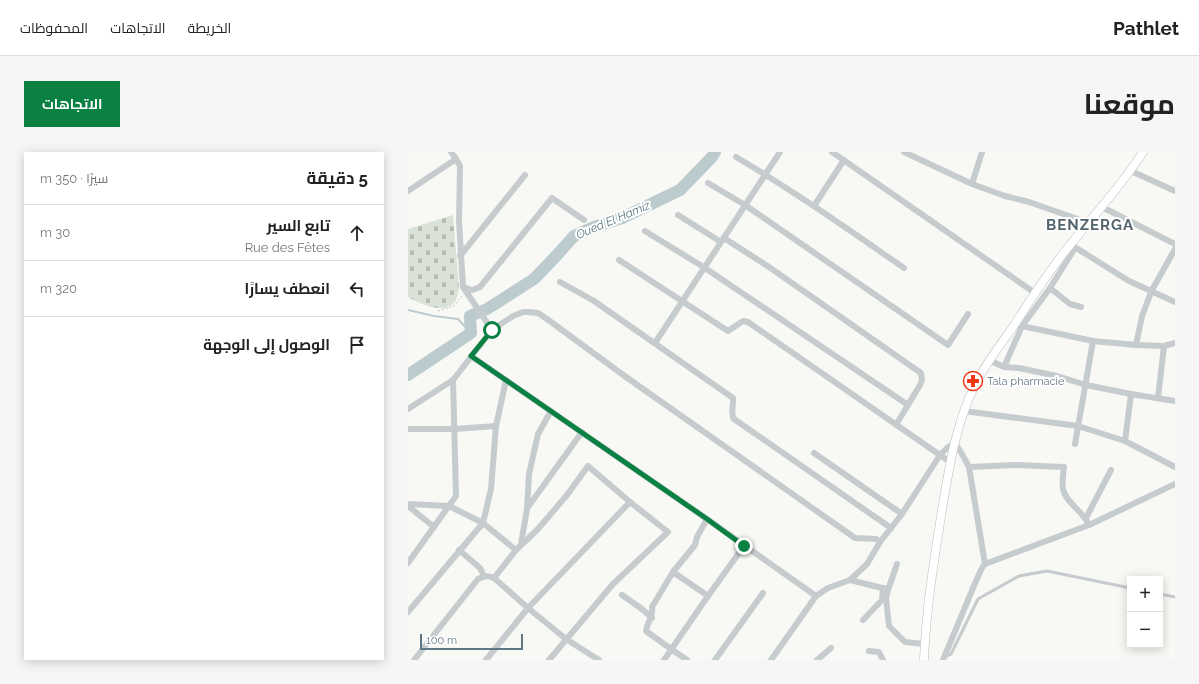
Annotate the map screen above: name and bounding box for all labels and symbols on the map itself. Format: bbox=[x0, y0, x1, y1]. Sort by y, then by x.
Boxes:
water label: Oued El Hamiz bbox=[574, 198, 653, 242]
district label: BENZERGA bbox=[1046, 216, 1134, 234]
route start bbox=[483, 321, 501, 339]
pharmacy icon: Tala pharmacie bbox=[962, 370, 984, 392]
place label: Tala pharmacie bbox=[987, 375, 1065, 388]
route end bbox=[735, 537, 753, 555]
scale bar bbox=[420, 632, 523, 651]

